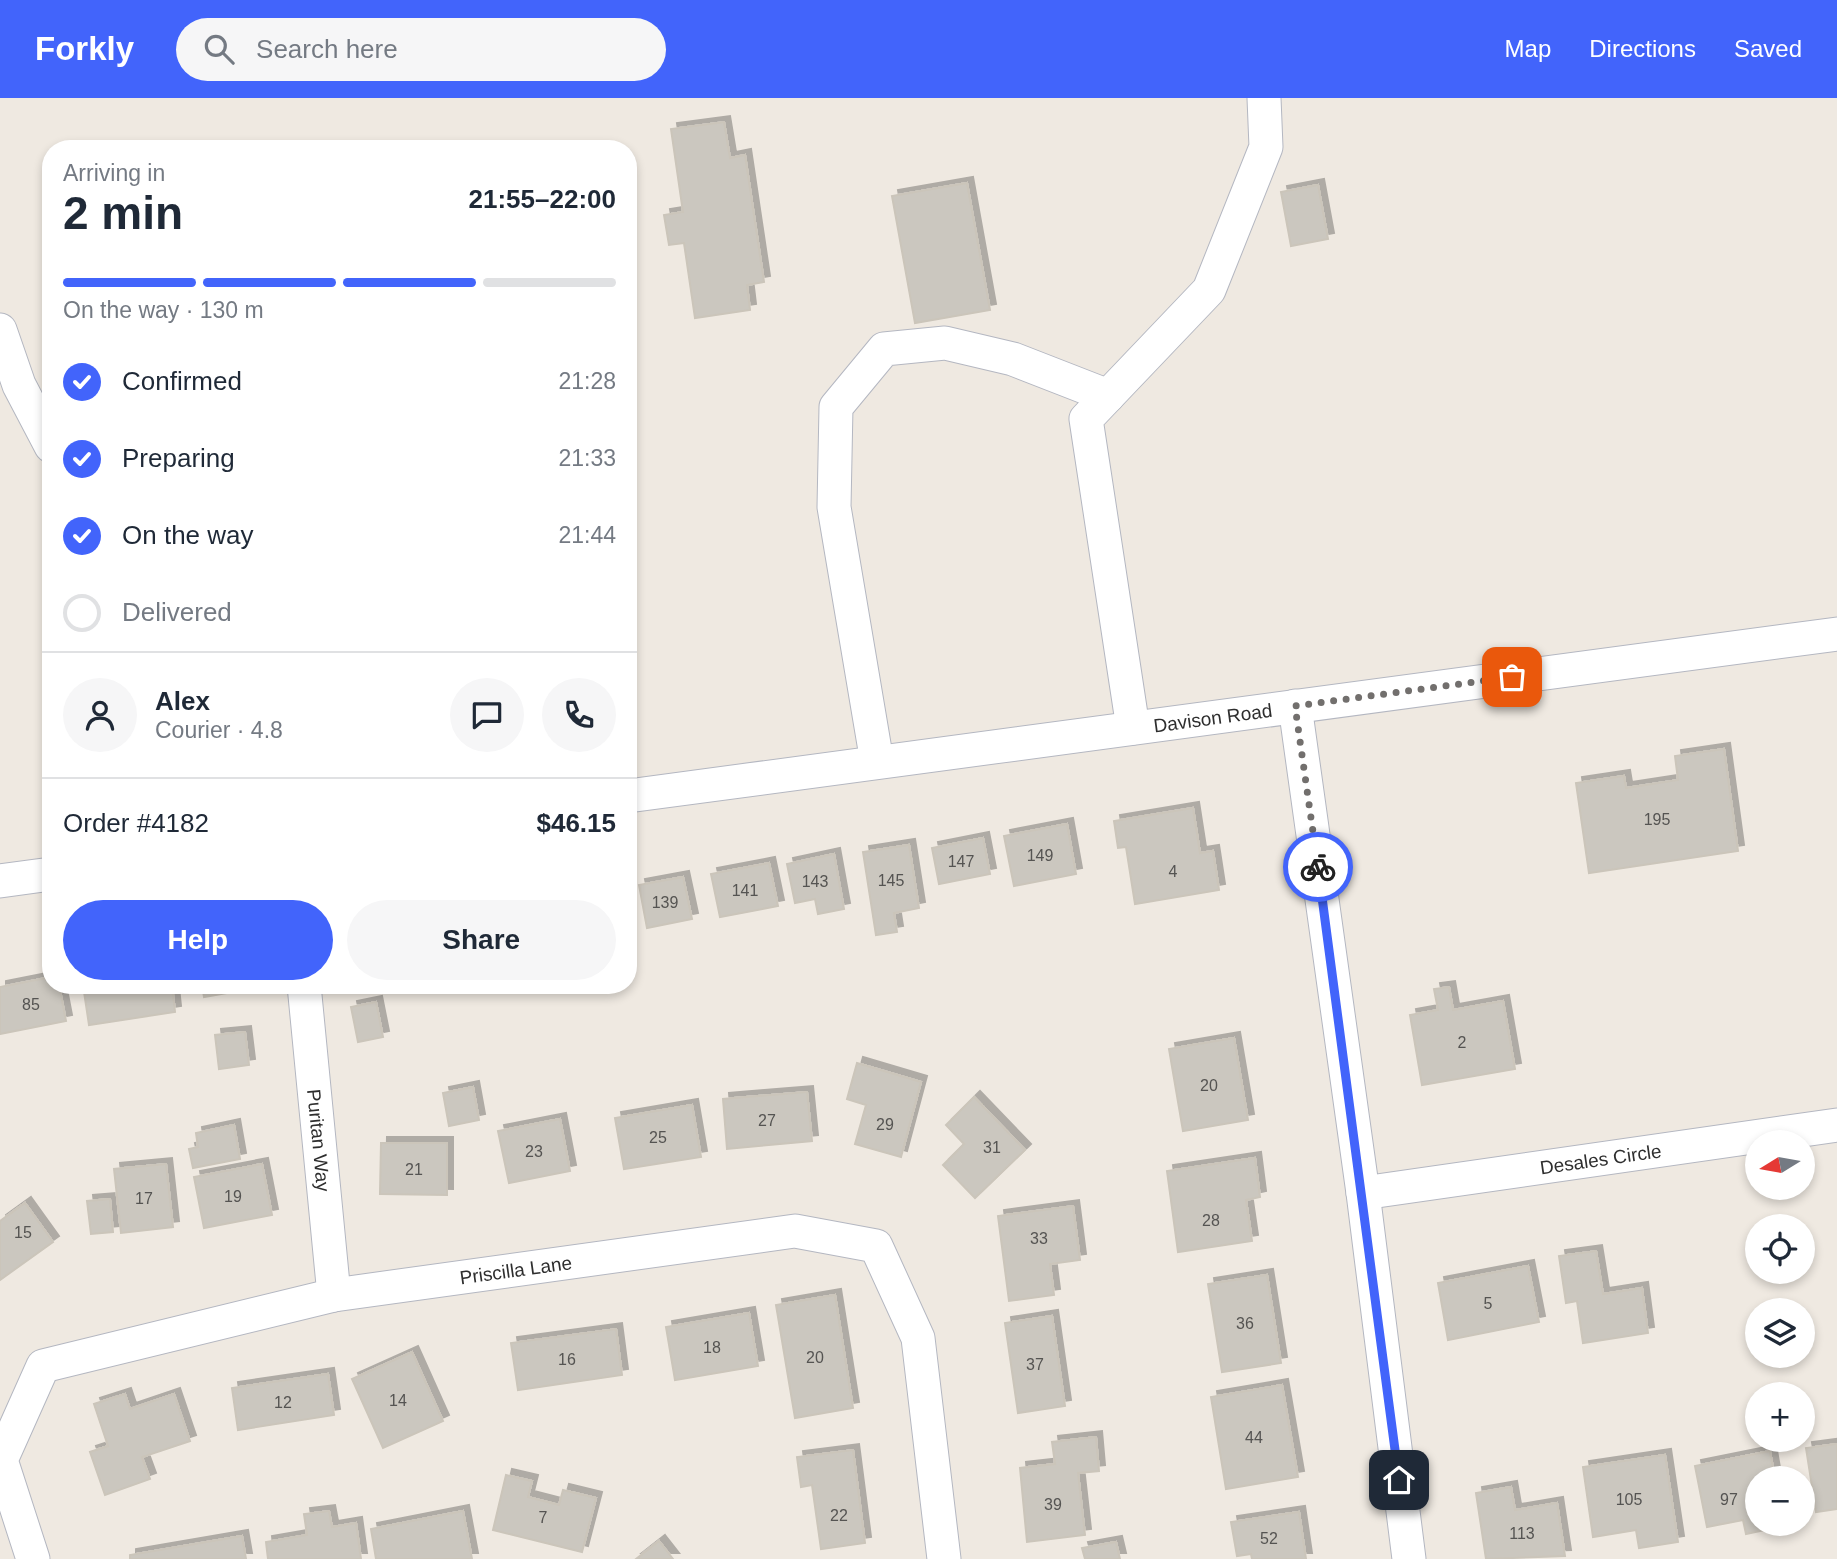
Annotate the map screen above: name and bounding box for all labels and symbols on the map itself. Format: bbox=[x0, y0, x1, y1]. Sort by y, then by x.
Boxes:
pin bbox=[1482, 647, 1542, 707]
street label: Davison Road bbox=[1152, 700, 1273, 736]
house number: 195 bbox=[1644, 811, 1670, 828]
courier bbox=[1283, 832, 1353, 902]
house number: 149 bbox=[1027, 847, 1053, 864]
house number: 147 bbox=[948, 853, 974, 870]
house number: 4 bbox=[1169, 863, 1178, 880]
house number: 145 bbox=[878, 872, 904, 889]
house number: 143 bbox=[802, 873, 828, 890]
house number: 141 bbox=[732, 882, 758, 899]
house number: 139 bbox=[652, 894, 678, 911]
house number: 85 bbox=[22, 996, 40, 1013]
house number: 2 bbox=[1458, 1034, 1467, 1051]
house number: 20 bbox=[1200, 1077, 1218, 1094]
street label: Puritan Way bbox=[303, 1088, 334, 1193]
house number: 27 bbox=[758, 1112, 776, 1129]
house number: 29 bbox=[876, 1116, 894, 1133]
house number: 25 bbox=[649, 1129, 667, 1146]
north arrow bbox=[1745, 1130, 1815, 1200]
house number: 31 bbox=[983, 1139, 1001, 1156]
street label: Desales Circle bbox=[1538, 1140, 1663, 1179]
house number: 23 bbox=[525, 1143, 543, 1160]
house number: 21 bbox=[405, 1161, 423, 1178]
house number: 19 bbox=[224, 1188, 242, 1205]
house number: 17 bbox=[135, 1190, 153, 1207]
house number: 28 bbox=[1202, 1212, 1220, 1229]
house number: 15 bbox=[14, 1224, 32, 1241]
house number: 33 bbox=[1030, 1230, 1048, 1247]
street label: Priscilla Lane bbox=[458, 1252, 573, 1288]
house number: 5 bbox=[1484, 1295, 1493, 1312]
house number: 36 bbox=[1236, 1315, 1254, 1332]
house number: 18 bbox=[703, 1339, 721, 1356]
house number: 20 bbox=[806, 1349, 824, 1366]
house number: 16 bbox=[558, 1351, 576, 1368]
house number: 37 bbox=[1026, 1356, 1044, 1373]
house number: 14 bbox=[389, 1392, 407, 1409]
house number: 12 bbox=[274, 1394, 292, 1411]
house number: 44 bbox=[1245, 1429, 1263, 1446]
pin bbox=[1369, 1450, 1429, 1510]
house number: 105 bbox=[1616, 1491, 1642, 1508]
house number: 97 bbox=[1720, 1491, 1738, 1508]
house number: 39 bbox=[1044, 1496, 1062, 1513]
house number: 22 bbox=[830, 1507, 848, 1524]
house number: 7 bbox=[539, 1509, 548, 1526]
house number: 113 bbox=[1509, 1525, 1535, 1542]
house number: 52 bbox=[1260, 1530, 1278, 1547]

